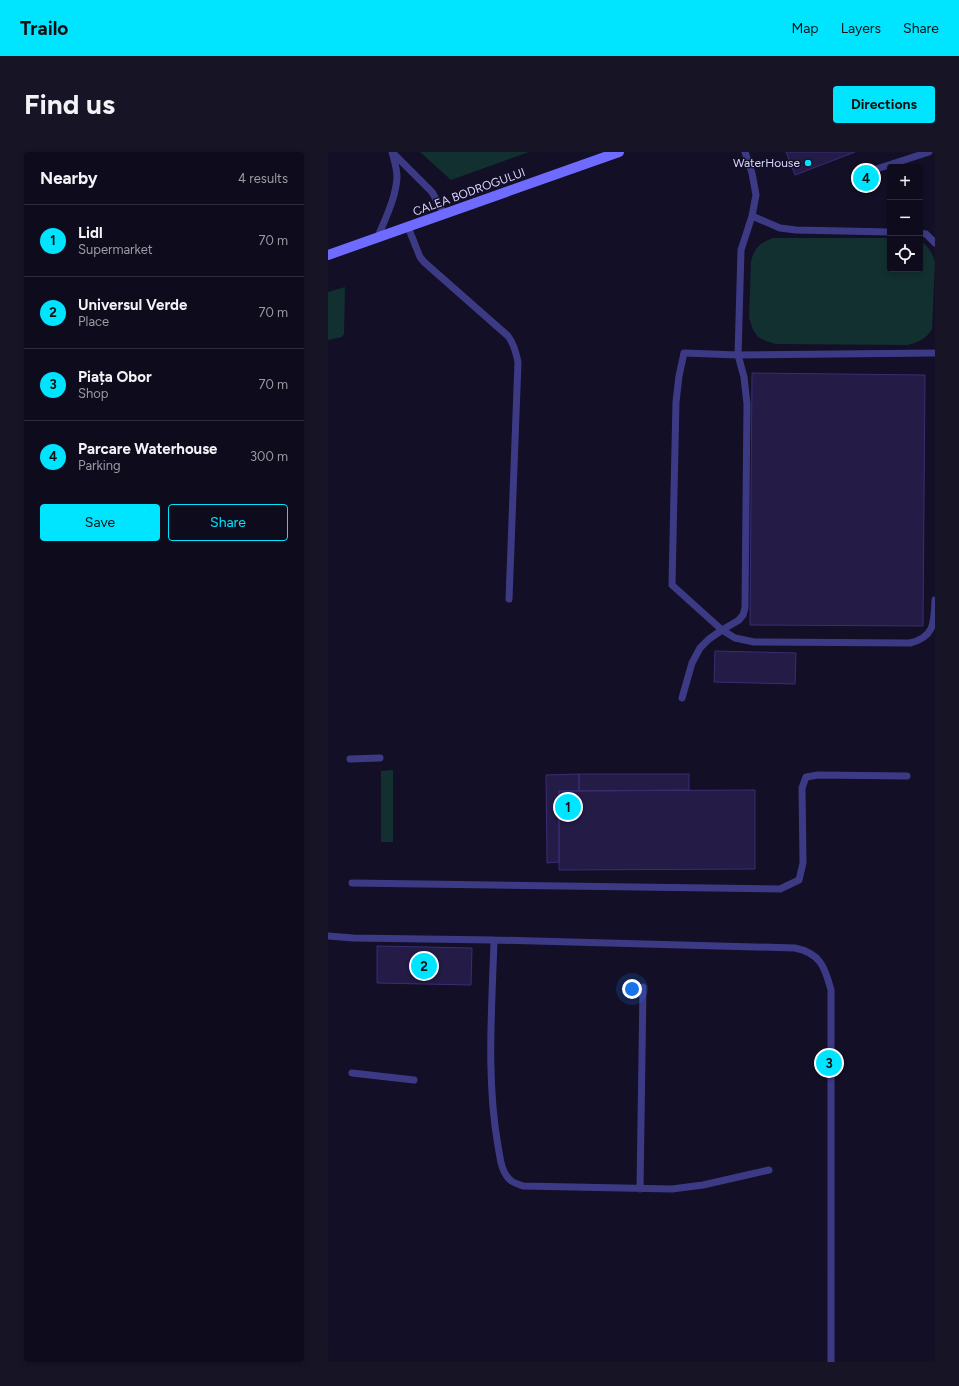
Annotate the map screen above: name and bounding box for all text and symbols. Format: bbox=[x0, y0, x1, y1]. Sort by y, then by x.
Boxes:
text: Trailo bbox=[20, 17, 68, 40]
text: Map bbox=[791, 20, 819, 37]
text: Layers bbox=[841, 20, 881, 37]
text: Share bbox=[903, 20, 939, 37]
button: Directions bbox=[833, 86, 935, 123]
text: Find us bbox=[24, 87, 115, 121]
place label: WaterHouse bbox=[733, 156, 800, 170]
marker: WaterHouse bbox=[803, 158, 813, 168]
pin: 4 bbox=[853, 163, 879, 193]
map controls bbox=[887, 164, 923, 272]
button: + bbox=[887, 164, 923, 200]
street label: CALEA BODROGULUI bbox=[411, 165, 527, 219]
text: Nearby bbox=[40, 168, 98, 188]
text: 4 results bbox=[238, 171, 288, 186]
button: − bbox=[887, 200, 923, 236]
text: Lidl bbox=[78, 224, 103, 242]
text: 1 bbox=[50, 233, 56, 248]
text: 70 m bbox=[258, 233, 288, 248]
button: locate bbox=[887, 236, 923, 272]
text: Supermarket bbox=[78, 242, 153, 257]
text: Universul Verde bbox=[78, 296, 187, 314]
text: 2 bbox=[49, 305, 57, 320]
text: 70 m bbox=[258, 305, 288, 320]
text: Place bbox=[78, 314, 109, 329]
text: Piața Obor bbox=[78, 368, 152, 386]
text: 3 bbox=[49, 377, 57, 392]
text: 70 m bbox=[258, 377, 288, 392]
text: Shop bbox=[78, 386, 108, 401]
text: Parcare Waterhouse bbox=[78, 440, 217, 458]
text: 4 bbox=[49, 449, 57, 464]
text: 300 m bbox=[250, 449, 288, 464]
text: Parking bbox=[78, 458, 121, 473]
button: Save bbox=[40, 504, 160, 541]
button: Share bbox=[168, 504, 288, 541]
pin: 1 bbox=[555, 792, 581, 822]
pin: 2 bbox=[411, 951, 437, 981]
your location bbox=[622, 979, 642, 999]
pin: 3 bbox=[816, 1048, 842, 1078]

